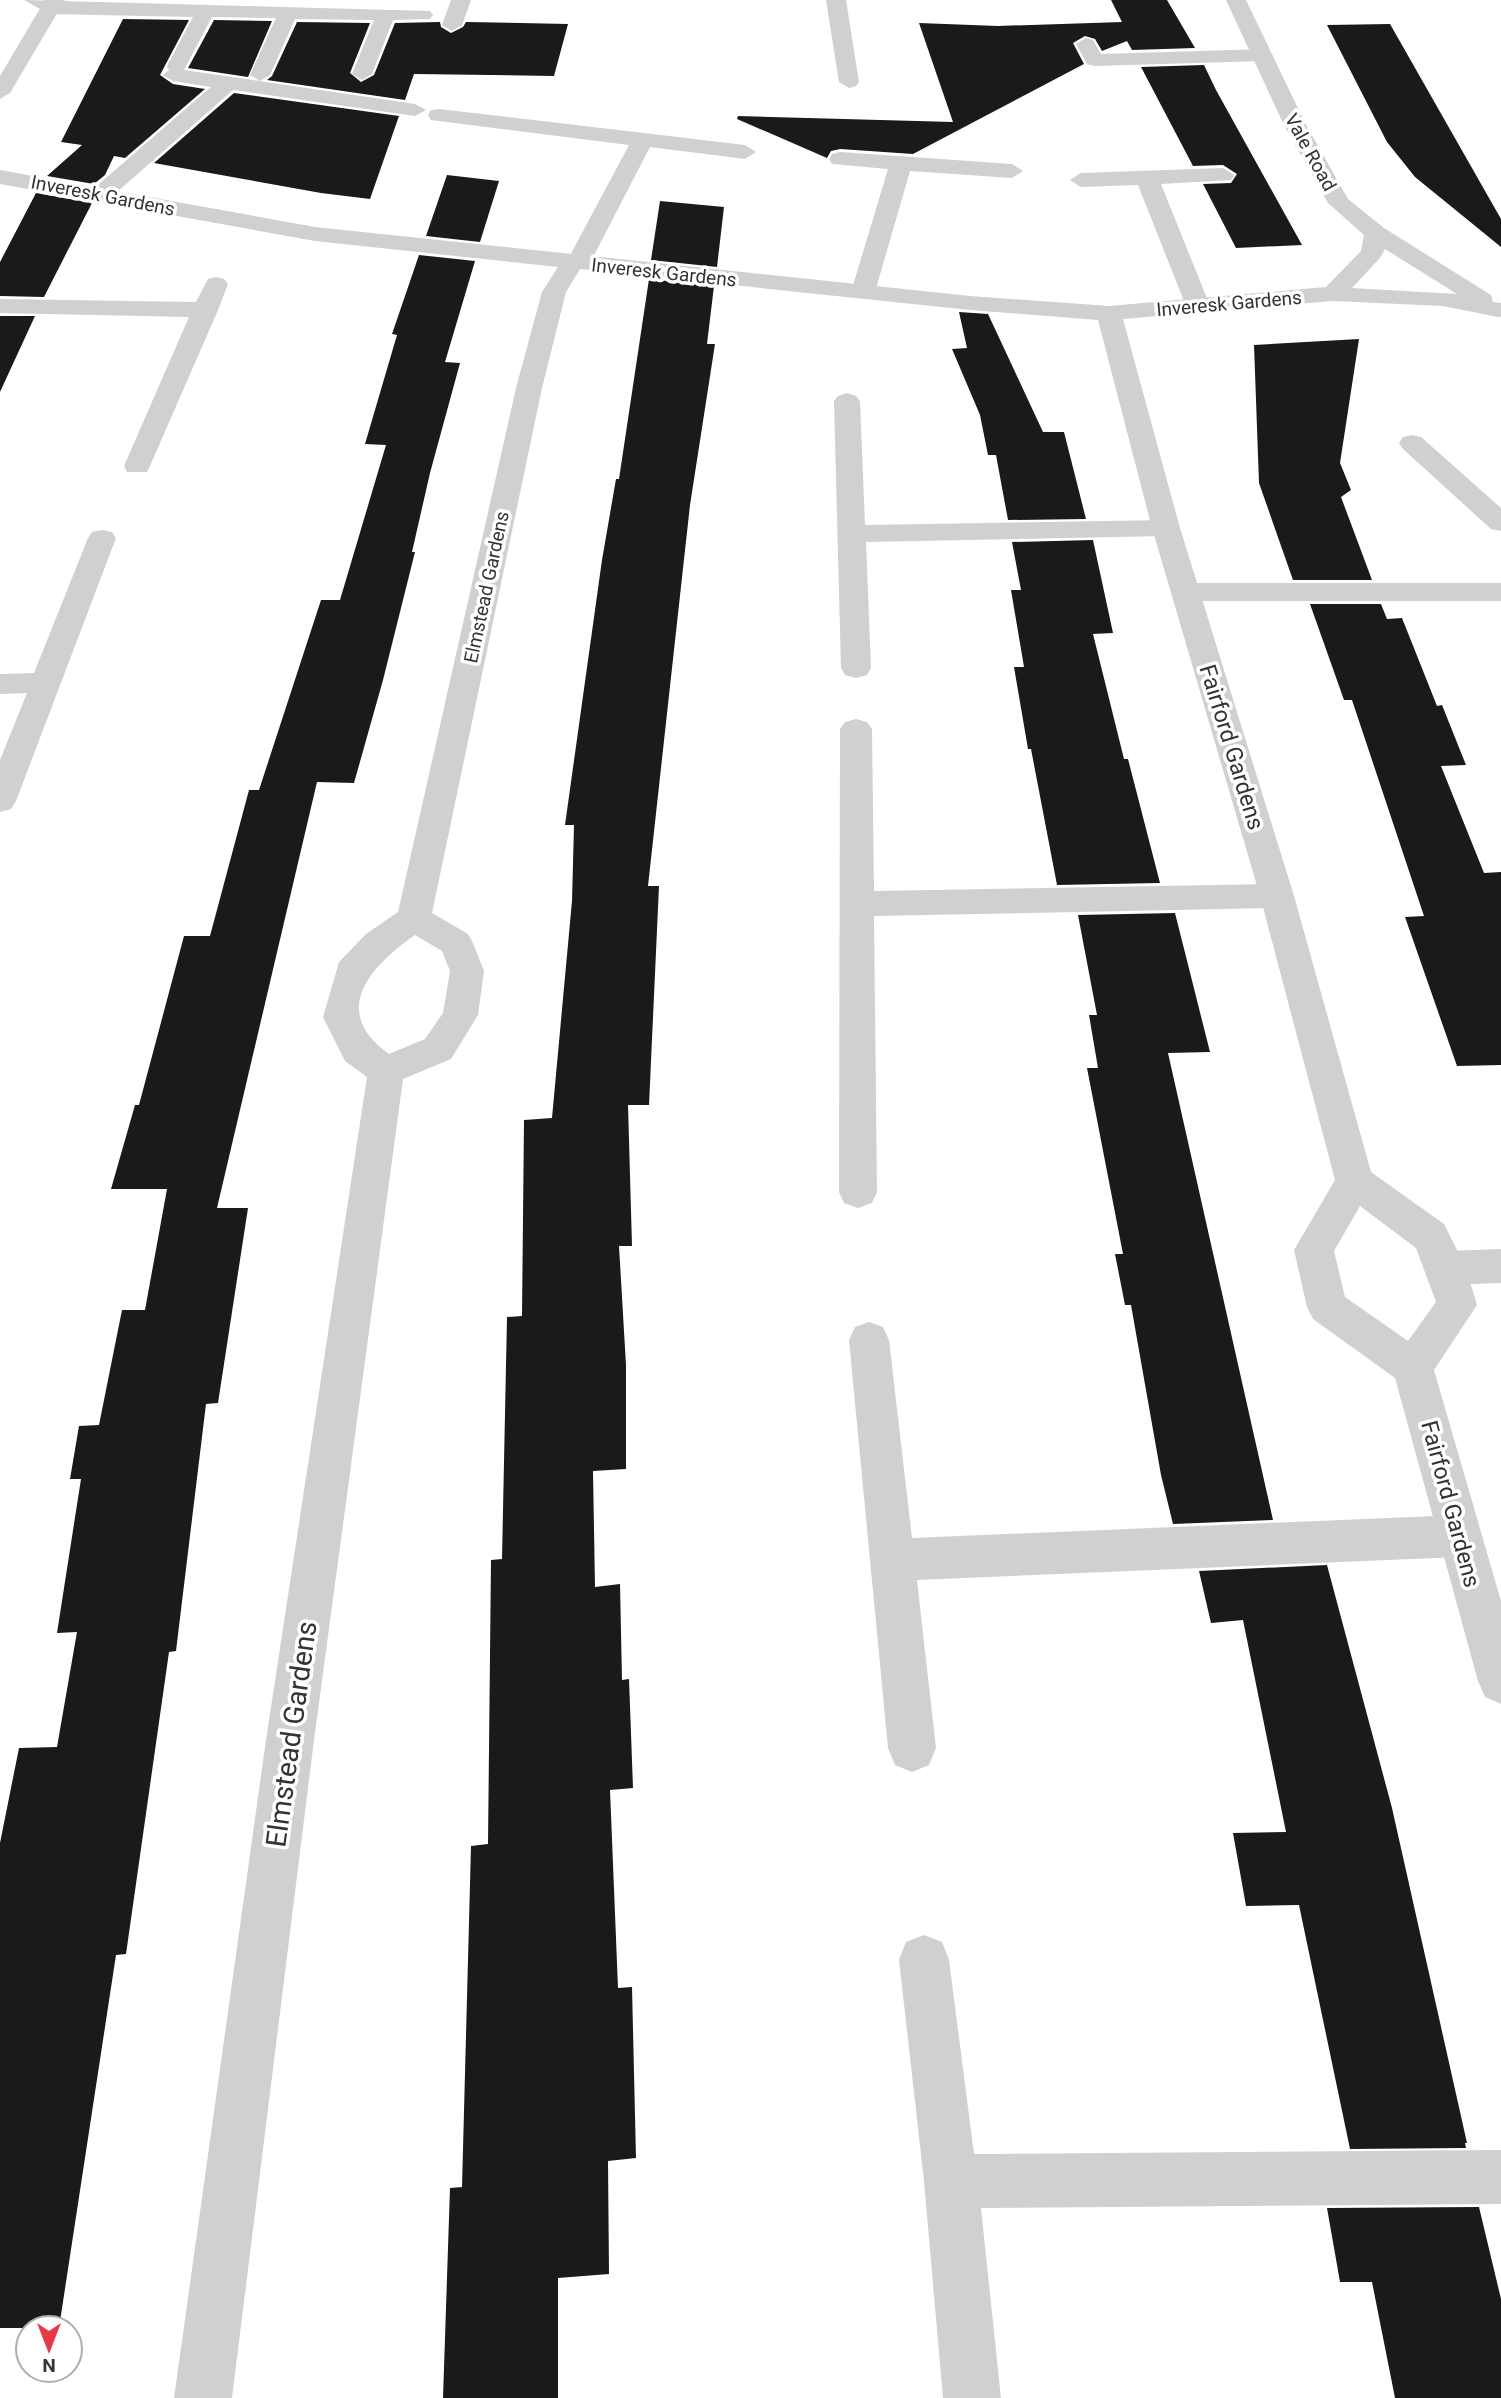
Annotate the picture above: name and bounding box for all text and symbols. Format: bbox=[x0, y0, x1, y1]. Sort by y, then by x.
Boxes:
street label: Vale Road bbox=[1280, 109, 1341, 195]
street label: Inveresk Gardens bbox=[29, 170, 177, 221]
street label: Inveresk Gardens bbox=[590, 253, 738, 292]
street label: Inveresk Gardens bbox=[1155, 286, 1303, 321]
street label: Elmstead Gardens bbox=[459, 509, 514, 665]
street label: Fairford Gardens bbox=[1194, 661, 1269, 833]
street label: Fairford Gardens bbox=[1415, 1418, 1486, 1590]
street label: Elmstead Gardens bbox=[259, 1619, 324, 1849]
north arrow bbox=[14, 2314, 84, 2384]
text: N bbox=[42, 2354, 56, 2377]

